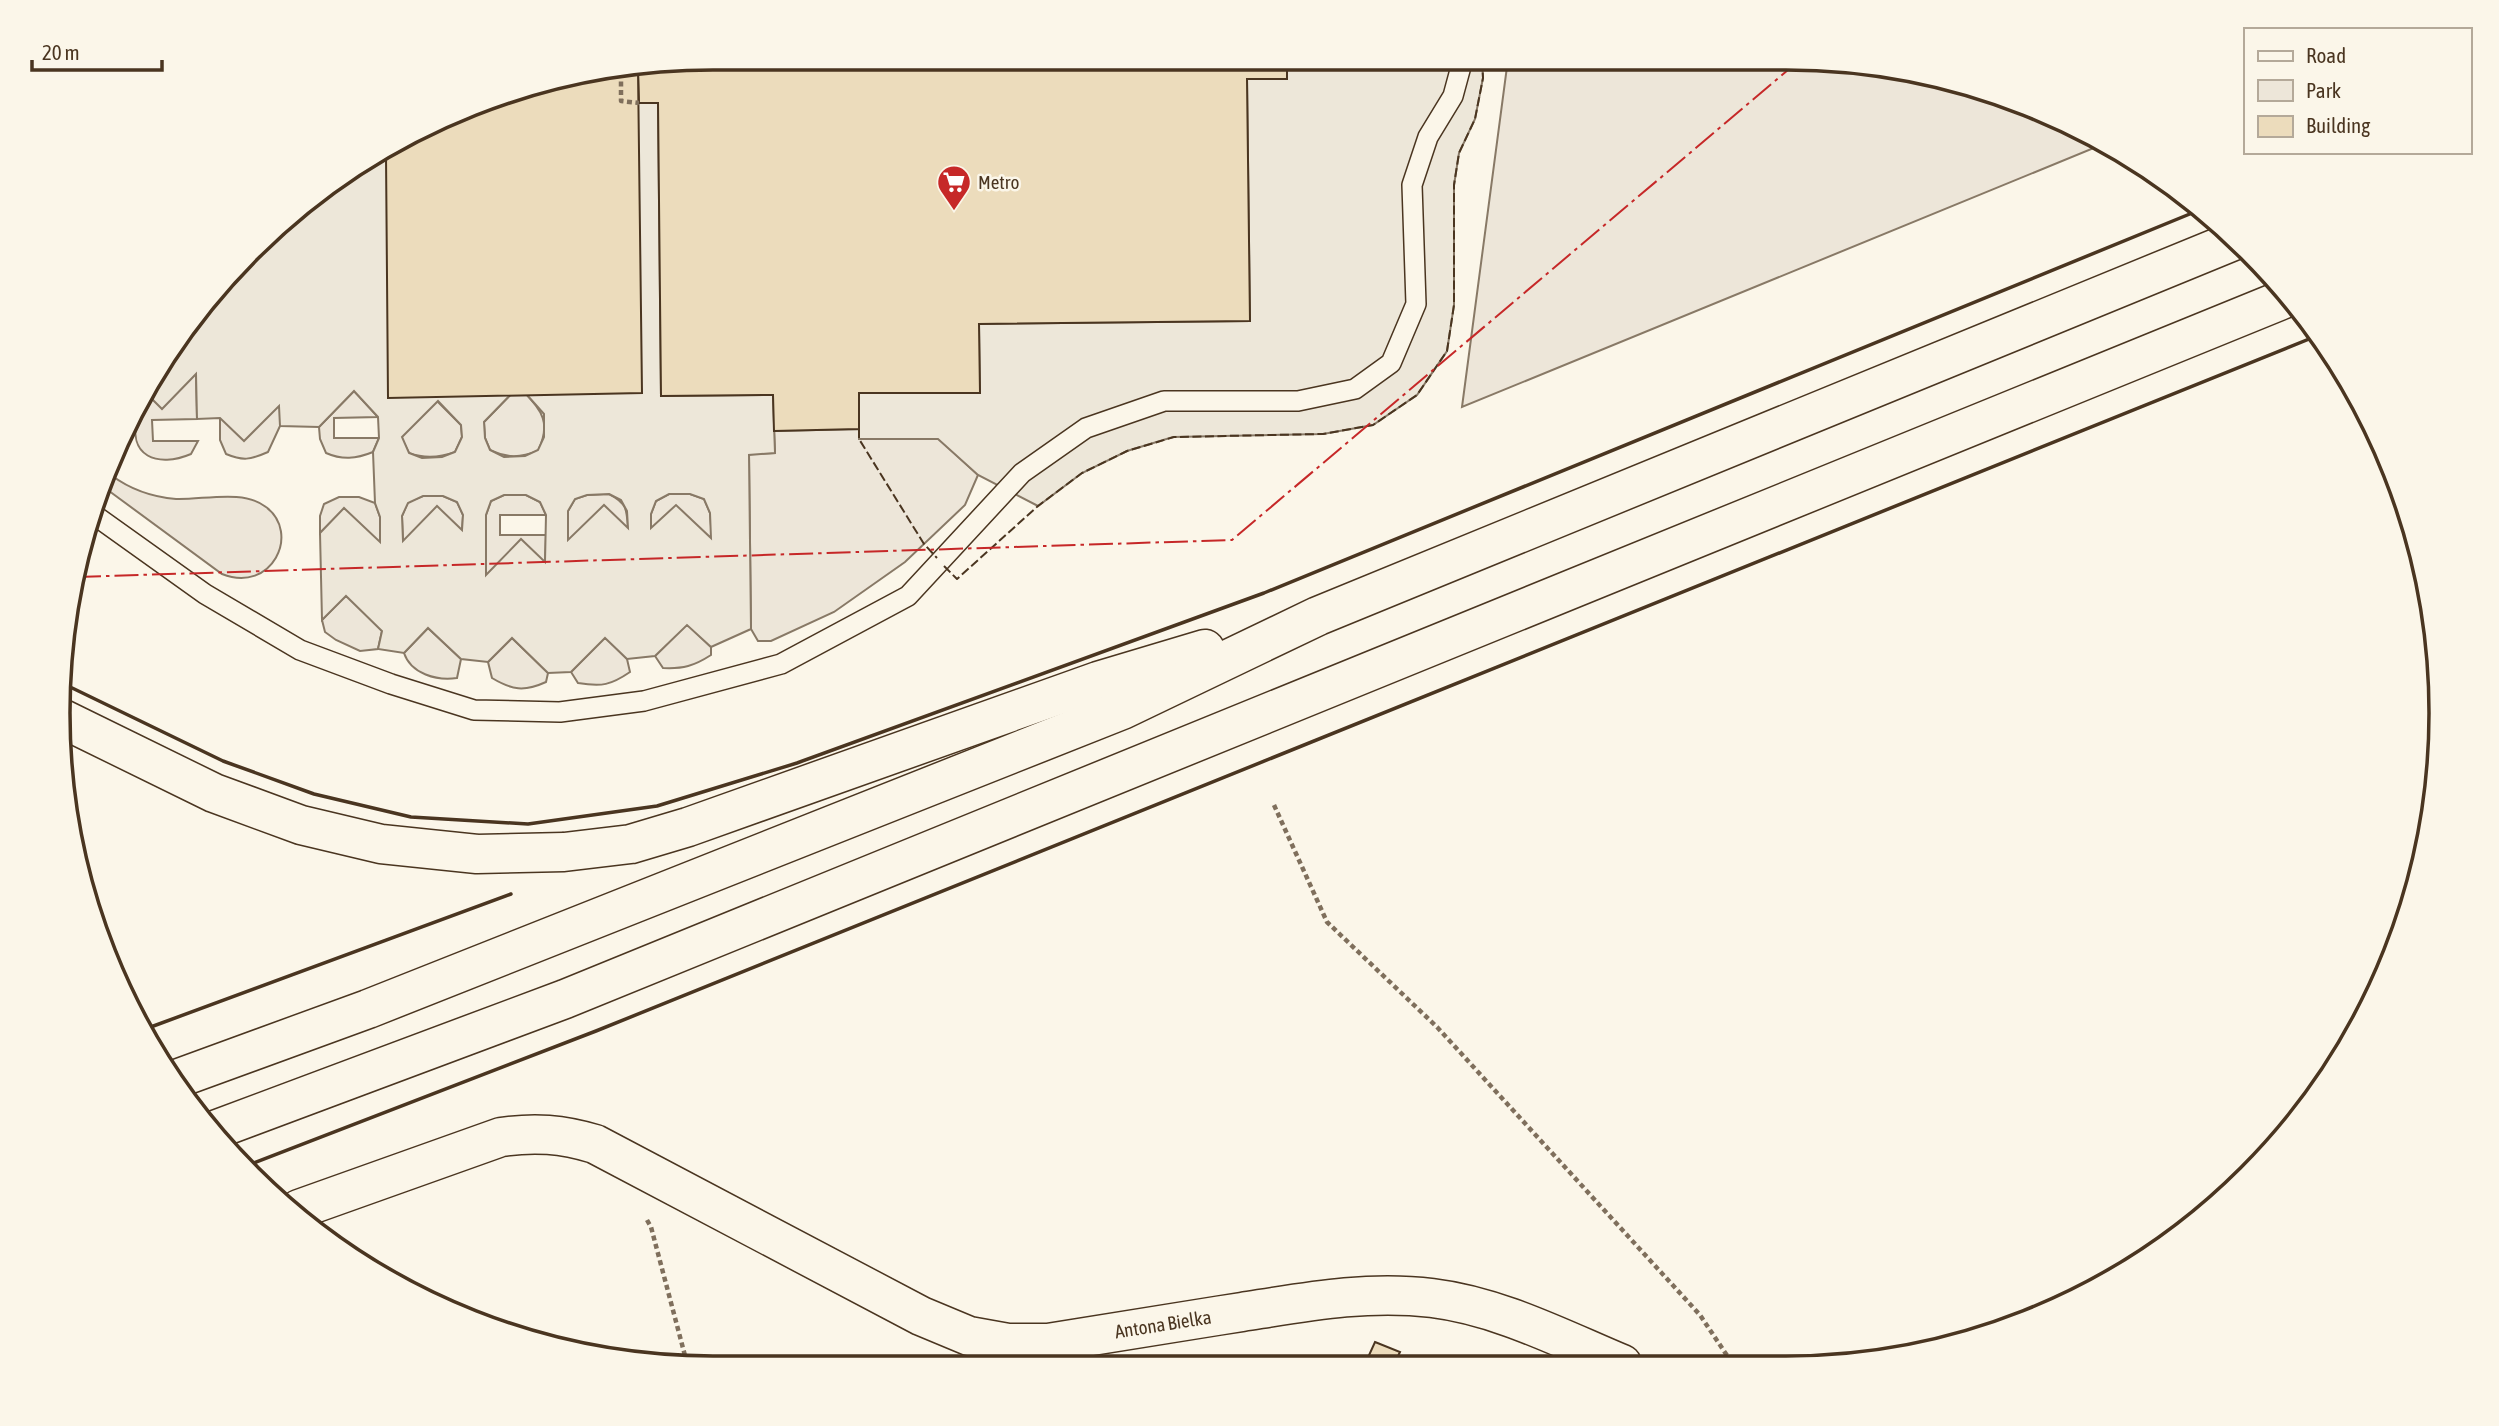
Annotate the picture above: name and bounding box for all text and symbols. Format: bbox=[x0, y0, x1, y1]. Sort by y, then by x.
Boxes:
scale bar bbox=[32, 28, 161, 72]
legend bbox=[2244, 28, 2471, 154]
text: 20 m bbox=[42, 40, 80, 64]
text: Road bbox=[2306, 43, 2346, 67]
text: Park bbox=[2306, 78, 2341, 102]
text: Building bbox=[2306, 113, 2370, 137]
supermarket icon: Metro bbox=[935, 163, 973, 212]
place label: Metro bbox=[978, 171, 1019, 193]
street label: Antona Bielka bbox=[1113, 1305, 1213, 1343]

